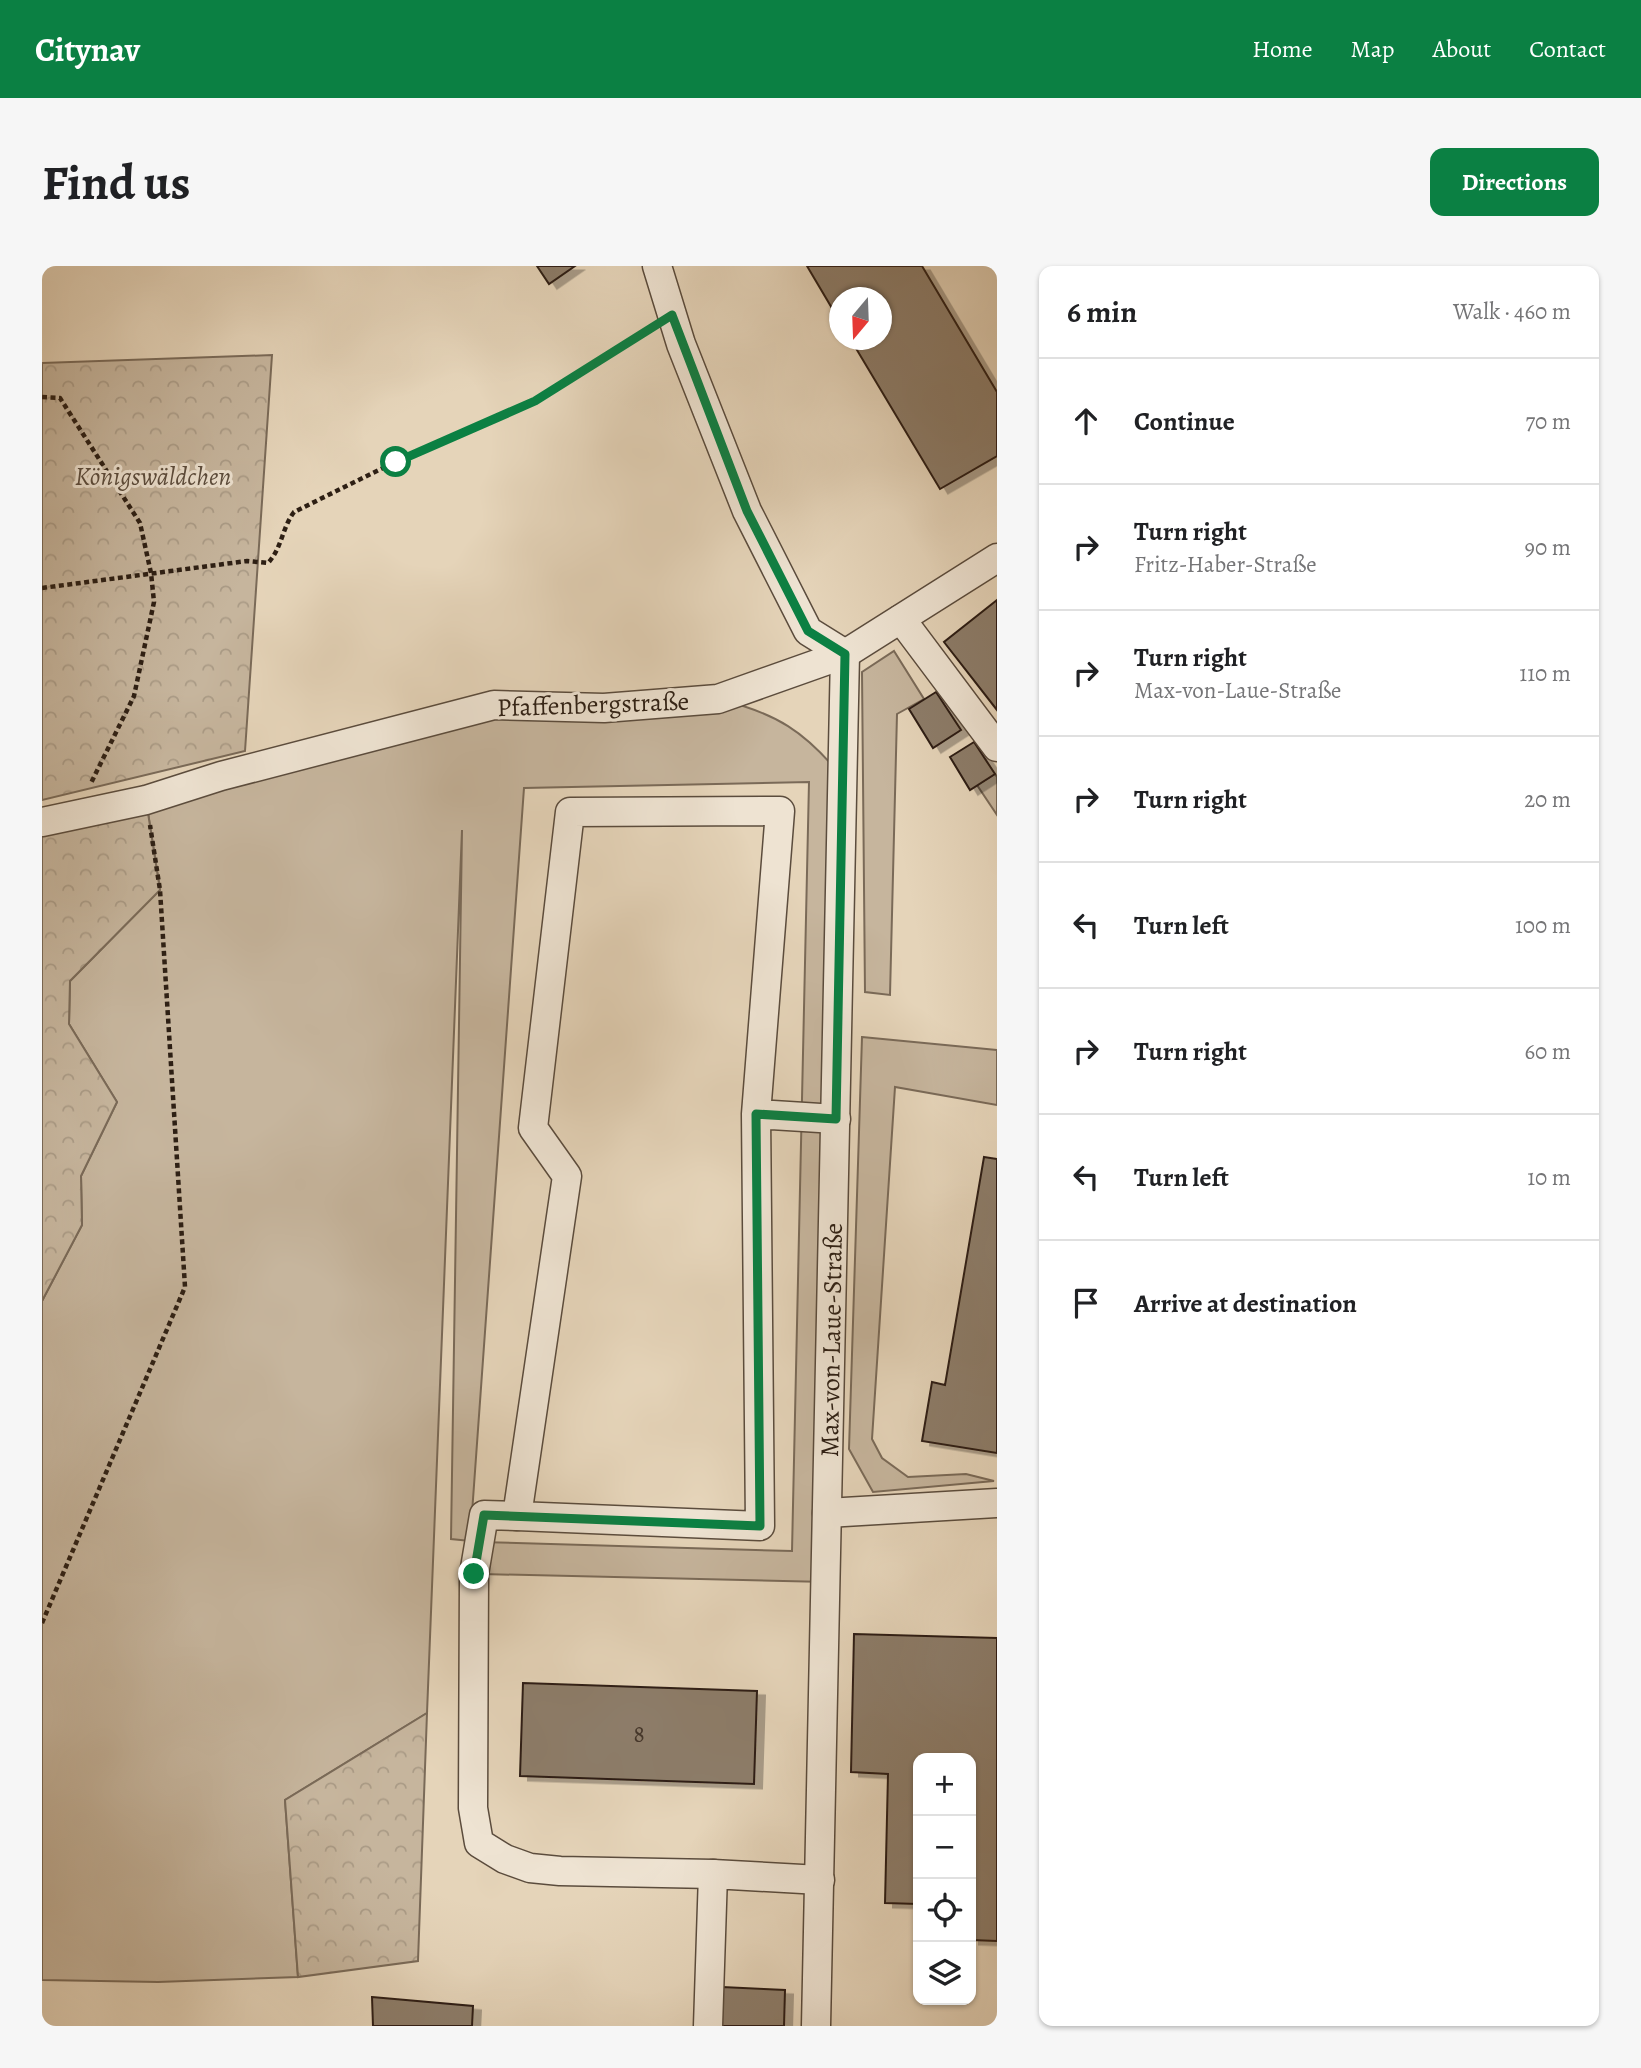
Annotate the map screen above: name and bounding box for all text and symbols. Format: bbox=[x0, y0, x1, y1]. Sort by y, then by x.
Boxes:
text: Citynav bbox=[35, 27, 140, 72]
text: Home bbox=[1252, 33, 1313, 65]
text: Map bbox=[1351, 33, 1395, 65]
text: About bbox=[1433, 33, 1491, 65]
text: Contact bbox=[1529, 33, 1606, 65]
button: Directions bbox=[1430, 148, 1599, 216]
text: Find us bbox=[42, 149, 190, 216]
north arrow bbox=[829, 287, 892, 350]
text: 6 min bbox=[1067, 292, 1137, 332]
text: Walk · 460 m bbox=[1453, 296, 1571, 327]
icon: ahead bbox=[1067, 402, 1105, 440]
text: Continue bbox=[1134, 404, 1235, 439]
text: 70 m bbox=[1525, 406, 1571, 437]
route start bbox=[380, 446, 411, 477]
park label: Königswäldchen bbox=[75, 459, 231, 494]
text: Turn right bbox=[1134, 514, 1247, 549]
icon: right bbox=[1067, 528, 1105, 566]
text: 90 m bbox=[1525, 532, 1571, 563]
text: Fritz-Haber-Straße bbox=[1134, 549, 1316, 580]
text: Turn right bbox=[1134, 640, 1247, 675]
icon: right bbox=[1067, 654, 1105, 692]
text: 110 m bbox=[1519, 658, 1571, 689]
text: Max-von-Laue-Straße bbox=[1134, 675, 1341, 706]
street label: Pfaffenbergstraße bbox=[496, 684, 690, 725]
icon: right bbox=[1067, 780, 1105, 818]
text: Turn right bbox=[1134, 782, 1247, 817]
text: 20 m bbox=[1524, 784, 1571, 815]
icon: left bbox=[1067, 906, 1105, 944]
text: Turn left bbox=[1134, 908, 1229, 943]
text: 100 m bbox=[1515, 910, 1571, 941]
icon: right bbox=[1067, 1032, 1105, 1070]
text: Turn right bbox=[1134, 1034, 1247, 1069]
text: 60 m bbox=[1524, 1036, 1571, 1067]
icon: left bbox=[1067, 1158, 1105, 1196]
text: Turn left bbox=[1134, 1160, 1229, 1195]
text: 10 m bbox=[1527, 1162, 1571, 1193]
street label: Max-von-Laue-Straße bbox=[812, 1223, 851, 1457]
icon: arrive bbox=[1067, 1284, 1105, 1322]
text: Arrive at destination bbox=[1134, 1286, 1357, 1321]
route end bbox=[458, 1558, 489, 1589]
house number: 8 bbox=[633, 1719, 645, 1750]
map controls bbox=[913, 1753, 976, 2005]
button: + bbox=[913, 1753, 976, 1816]
button: − bbox=[913, 1816, 976, 1879]
button: locate bbox=[913, 1879, 976, 1942]
button: layers bbox=[913, 1942, 976, 2005]

